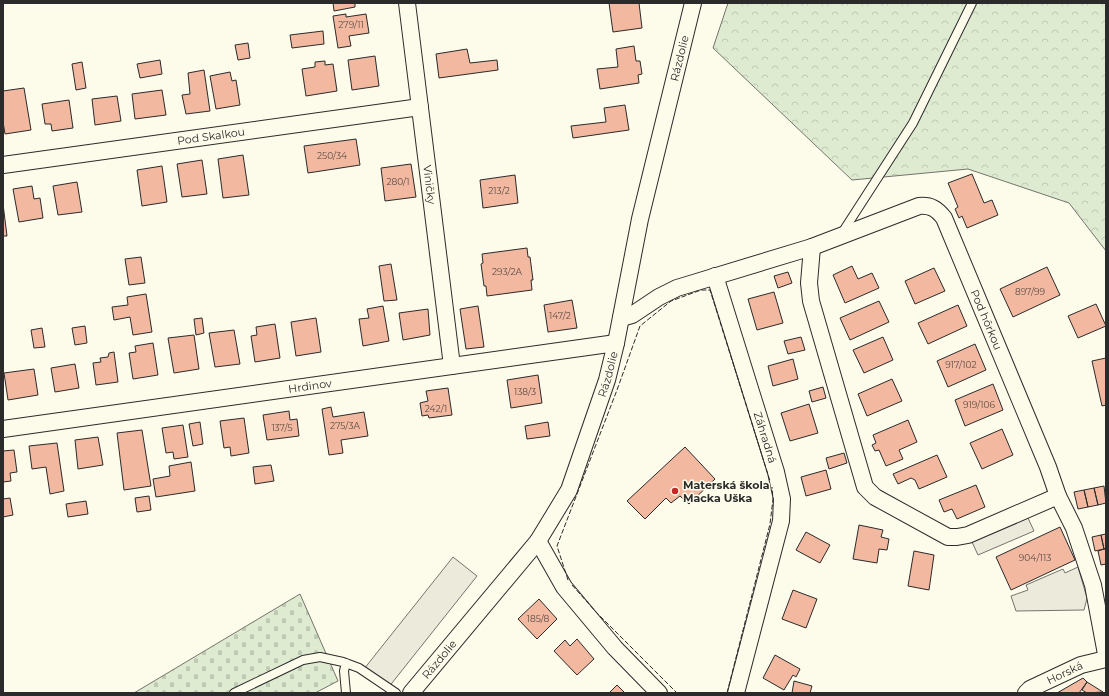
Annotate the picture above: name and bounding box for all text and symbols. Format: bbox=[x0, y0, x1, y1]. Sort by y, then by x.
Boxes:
house number: 279/11 bbox=[338, 19, 364, 30]
street label: Rázdolie bbox=[667, 34, 692, 83]
street label: Pod Skalkou bbox=[176, 124, 246, 148]
house number: 250/34 bbox=[317, 150, 347, 161]
street label: Viničky bbox=[420, 164, 439, 205]
house number: 280/1 bbox=[386, 176, 410, 187]
house number: 213/2 bbox=[488, 185, 510, 196]
house number: 293/2A bbox=[492, 266, 523, 277]
house number: 897/99 bbox=[1015, 286, 1046, 297]
street label: Pod hôrkou bbox=[968, 287, 1005, 352]
house number: 147/2 bbox=[549, 310, 571, 321]
street label: Rázdolie bbox=[595, 350, 621, 399]
house number: 917/102 bbox=[945, 359, 977, 370]
street label: Hrdinov bbox=[287, 376, 333, 396]
house number: 138/3 bbox=[514, 386, 536, 397]
house number: 919/106 bbox=[963, 399, 996, 410]
house number: 242/1 bbox=[425, 403, 447, 414]
street label: Záhradná bbox=[751, 410, 780, 465]
house number: 275/3A bbox=[330, 420, 360, 431]
house number: 137/5 bbox=[271, 422, 293, 433]
place label: Materská škola Macka Uška bbox=[683, 478, 770, 505]
marker: Materská škola Macka Uška bbox=[670, 486, 680, 496]
house number: 904/113 bbox=[1019, 552, 1051, 563]
house number: 185/8 bbox=[527, 613, 550, 624]
street label: Rázdolie bbox=[419, 636, 460, 682]
street label: Horská bbox=[1044, 658, 1085, 687]

